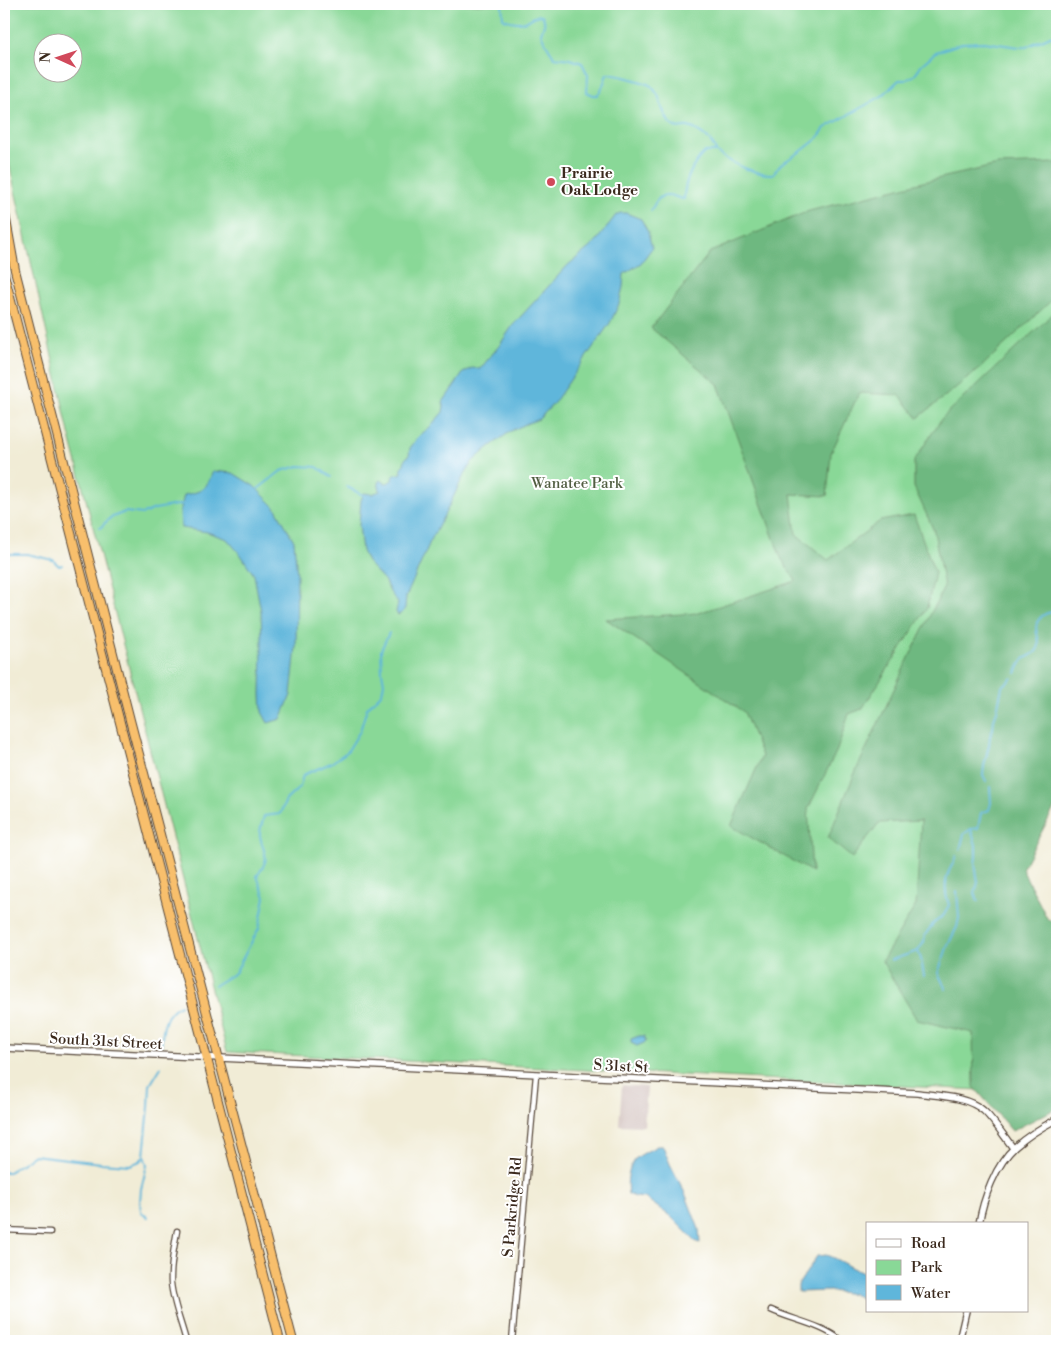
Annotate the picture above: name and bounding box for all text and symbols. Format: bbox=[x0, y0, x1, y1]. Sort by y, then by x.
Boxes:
north arrow bbox=[32, 32, 82, 82]
text: N bbox=[37, 51, 55, 63]
place label: Prairie Oak Lodge bbox=[561, 164, 638, 200]
marker: Prairie Oak Lodge bbox=[545, 176, 557, 188]
park label: Wanatee Park bbox=[530, 474, 624, 493]
street label: South 31st Street bbox=[49, 1029, 164, 1054]
street label: S 31st St bbox=[593, 1056, 650, 1077]
street label: S Parkridge Rd bbox=[499, 1156, 526, 1258]
legend bbox=[866, 1222, 1028, 1312]
text: Road bbox=[911, 1234, 946, 1253]
text: Park bbox=[911, 1258, 943, 1277]
text: Water bbox=[910, 1284, 951, 1303]

